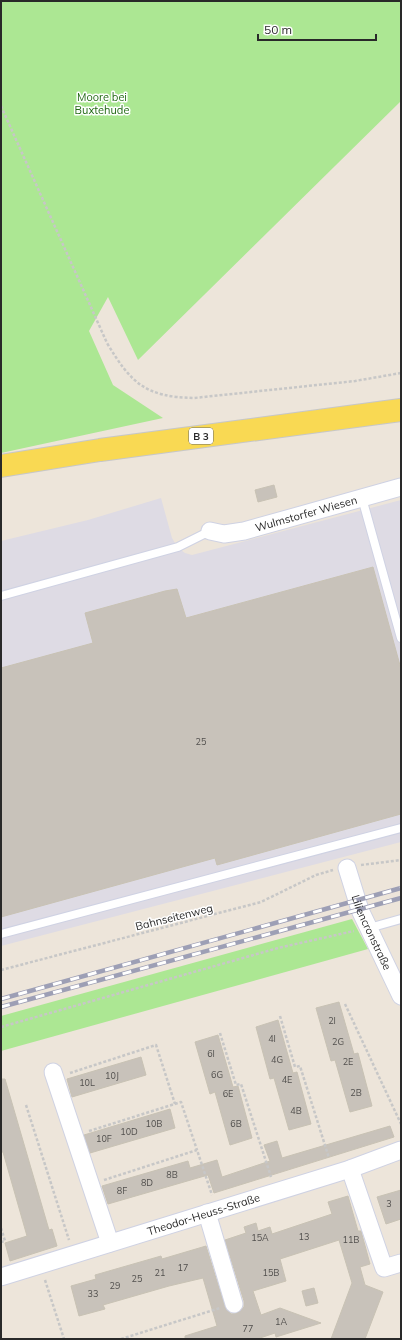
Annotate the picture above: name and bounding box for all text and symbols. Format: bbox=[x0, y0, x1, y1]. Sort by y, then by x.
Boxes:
scale bar bbox=[258, 16, 376, 42]
text: 50 m bbox=[264, 22, 292, 37]
park label: Moore bei Buxtehude bbox=[75, 90, 129, 117]
road number: B 3 bbox=[189, 428, 213, 444]
street label: Wulmstorfer Wiesen bbox=[253, 493, 359, 535]
house number: 25 bbox=[196, 736, 207, 747]
street label: Liliencronstraße bbox=[349, 893, 395, 972]
street label: Bahnseitenweg bbox=[134, 901, 214, 933]
house number: 2I bbox=[328, 1015, 336, 1026]
house number: 4I bbox=[268, 1033, 276, 1044]
house number: 2G bbox=[332, 1036, 344, 1047]
house number: 6I bbox=[207, 1048, 215, 1059]
house number: 4G bbox=[271, 1054, 283, 1065]
house number: 2E bbox=[343, 1056, 353, 1067]
house number: 6G bbox=[211, 1069, 223, 1080]
house number: 10J bbox=[105, 1070, 119, 1081]
house number: 4E bbox=[282, 1074, 292, 1085]
house number: 10L bbox=[79, 1077, 95, 1088]
house number: 2B bbox=[350, 1087, 362, 1098]
house number: 6E bbox=[223, 1088, 233, 1099]
house number: 4B bbox=[290, 1105, 302, 1116]
house number: 10B bbox=[146, 1118, 162, 1129]
house number: 6B bbox=[230, 1118, 242, 1129]
house number: 10D bbox=[120, 1126, 138, 1137]
house number: 10F bbox=[96, 1133, 112, 1144]
house number: 8B bbox=[166, 1169, 178, 1180]
house number: 8D bbox=[141, 1177, 153, 1188]
house number: 8F bbox=[117, 1185, 127, 1196]
street label: Theodor-Heuss-Straße bbox=[145, 1190, 262, 1238]
house number: 3 bbox=[386, 1198, 392, 1209]
house number: 13 bbox=[299, 1231, 309, 1242]
house number: 15A bbox=[251, 1232, 269, 1243]
house number: 11B bbox=[343, 1234, 359, 1245]
house number: 17 bbox=[178, 1262, 188, 1273]
house number: 21 bbox=[155, 1267, 165, 1278]
house number: 15B bbox=[263, 1267, 279, 1278]
house number: 25 bbox=[132, 1273, 143, 1284]
house number: 29 bbox=[110, 1280, 120, 1291]
house number: 33 bbox=[88, 1288, 98, 1299]
house number: 1A bbox=[275, 1316, 287, 1327]
house number: 77 bbox=[243, 1323, 253, 1334]

